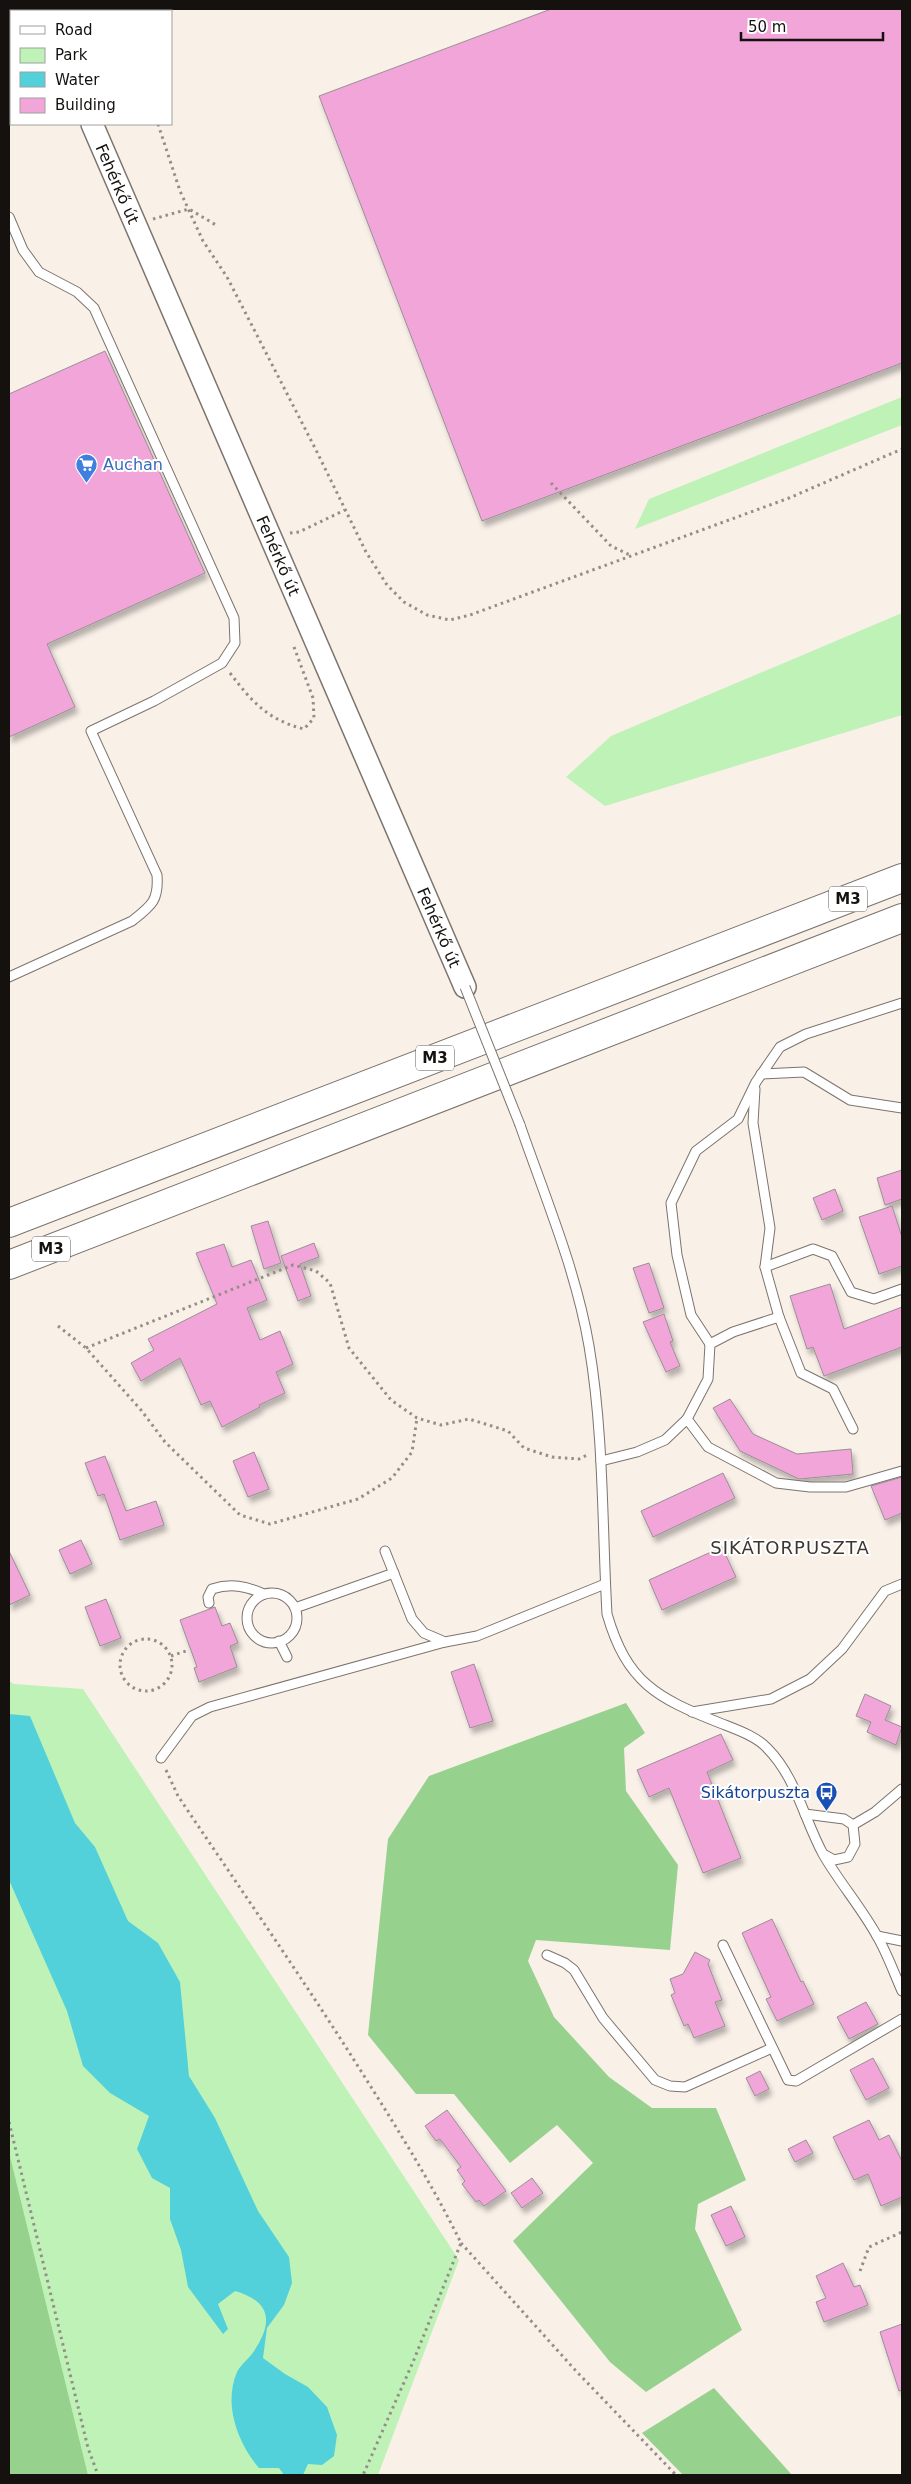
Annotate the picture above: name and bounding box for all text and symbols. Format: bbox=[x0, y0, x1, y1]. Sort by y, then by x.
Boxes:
legend bbox=[10, 10, 172, 125]
scale bar bbox=[741, 10, 884, 42]
text: 50 m bbox=[748, 18, 786, 36]
text: Road bbox=[55, 21, 93, 39]
text: Park bbox=[55, 46, 88, 64]
text: Water bbox=[55, 71, 100, 89]
text: Building bbox=[55, 96, 116, 114]
street label: Fehérkő út bbox=[92, 141, 143, 227]
supermarket icon: Auchan bbox=[75, 452, 99, 483]
place label: Auchan bbox=[103, 455, 163, 474]
street label: Fehérkő út bbox=[253, 513, 304, 598]
street label: Fehérkő út bbox=[414, 884, 465, 970]
road number: M3 bbox=[829, 886, 867, 912]
road number: M3 bbox=[416, 1046, 454, 1070]
road number: M3 bbox=[32, 1236, 70, 1262]
district label: SIKÁTORPUSZTA bbox=[710, 1537, 870, 1558]
bus stop icon: Sikátorpuszta bbox=[814, 1780, 838, 1811]
place label: Sikátorpuszta bbox=[701, 1783, 810, 1802]

